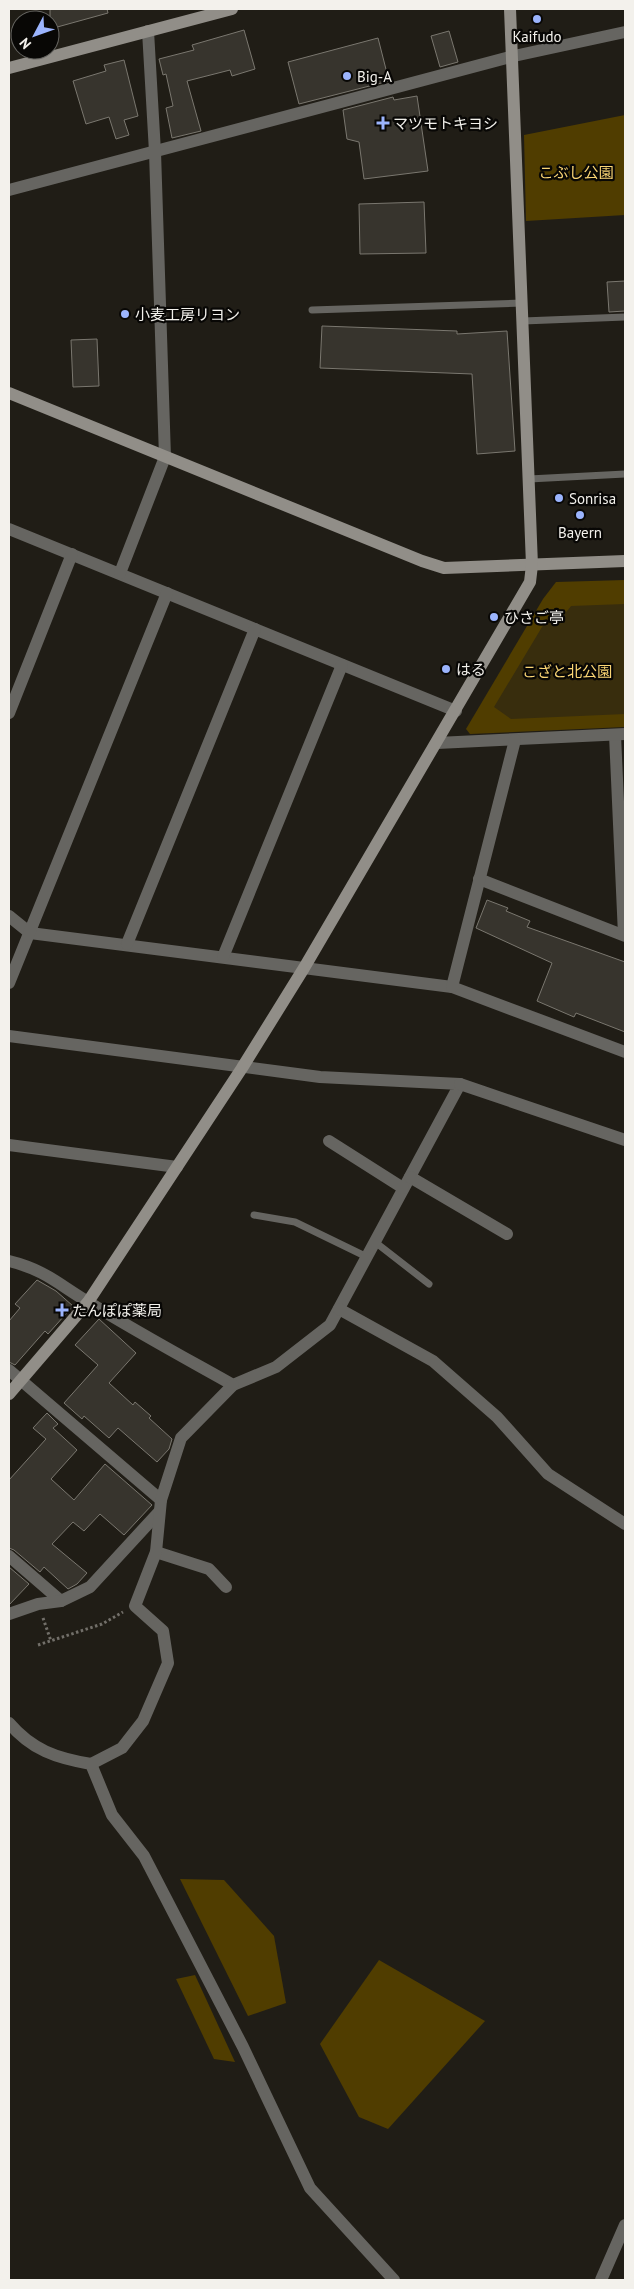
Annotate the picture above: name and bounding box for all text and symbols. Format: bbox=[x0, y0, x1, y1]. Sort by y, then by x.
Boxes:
north arrow bbox=[10, 10, 60, 60]
marker: Kaifudo bbox=[531, 13, 543, 25]
place label: Kaifudo bbox=[512, 27, 562, 46]
text: N bbox=[15, 34, 35, 53]
place label: Big-A bbox=[357, 67, 392, 86]
marker: Big-A bbox=[341, 70, 353, 82]
place label: マツモトキヨシ bbox=[393, 114, 498, 133]
marker: マツモトキヨシ bbox=[377, 117, 389, 129]
park label: こぶし公園 bbox=[538, 163, 614, 182]
place label: 小麦工房リヨン bbox=[135, 305, 240, 324]
marker: 小麦工房リヨン bbox=[119, 308, 131, 320]
place label: Sonrisa bbox=[569, 489, 616, 508]
marker: Sonrisa bbox=[553, 492, 565, 504]
marker: Bayern bbox=[574, 509, 586, 521]
place label: Bayern bbox=[558, 523, 602, 542]
place label: ひさご亭 bbox=[504, 608, 564, 627]
marker: ひさご亭 bbox=[488, 611, 500, 623]
place label: はる bbox=[456, 660, 486, 679]
park label: こざと北公園 bbox=[522, 662, 612, 681]
marker: はる bbox=[440, 663, 452, 675]
place label: たんぽぽ薬局 bbox=[72, 1301, 162, 1320]
marker: たんぽぽ薬局 bbox=[56, 1304, 68, 1316]

